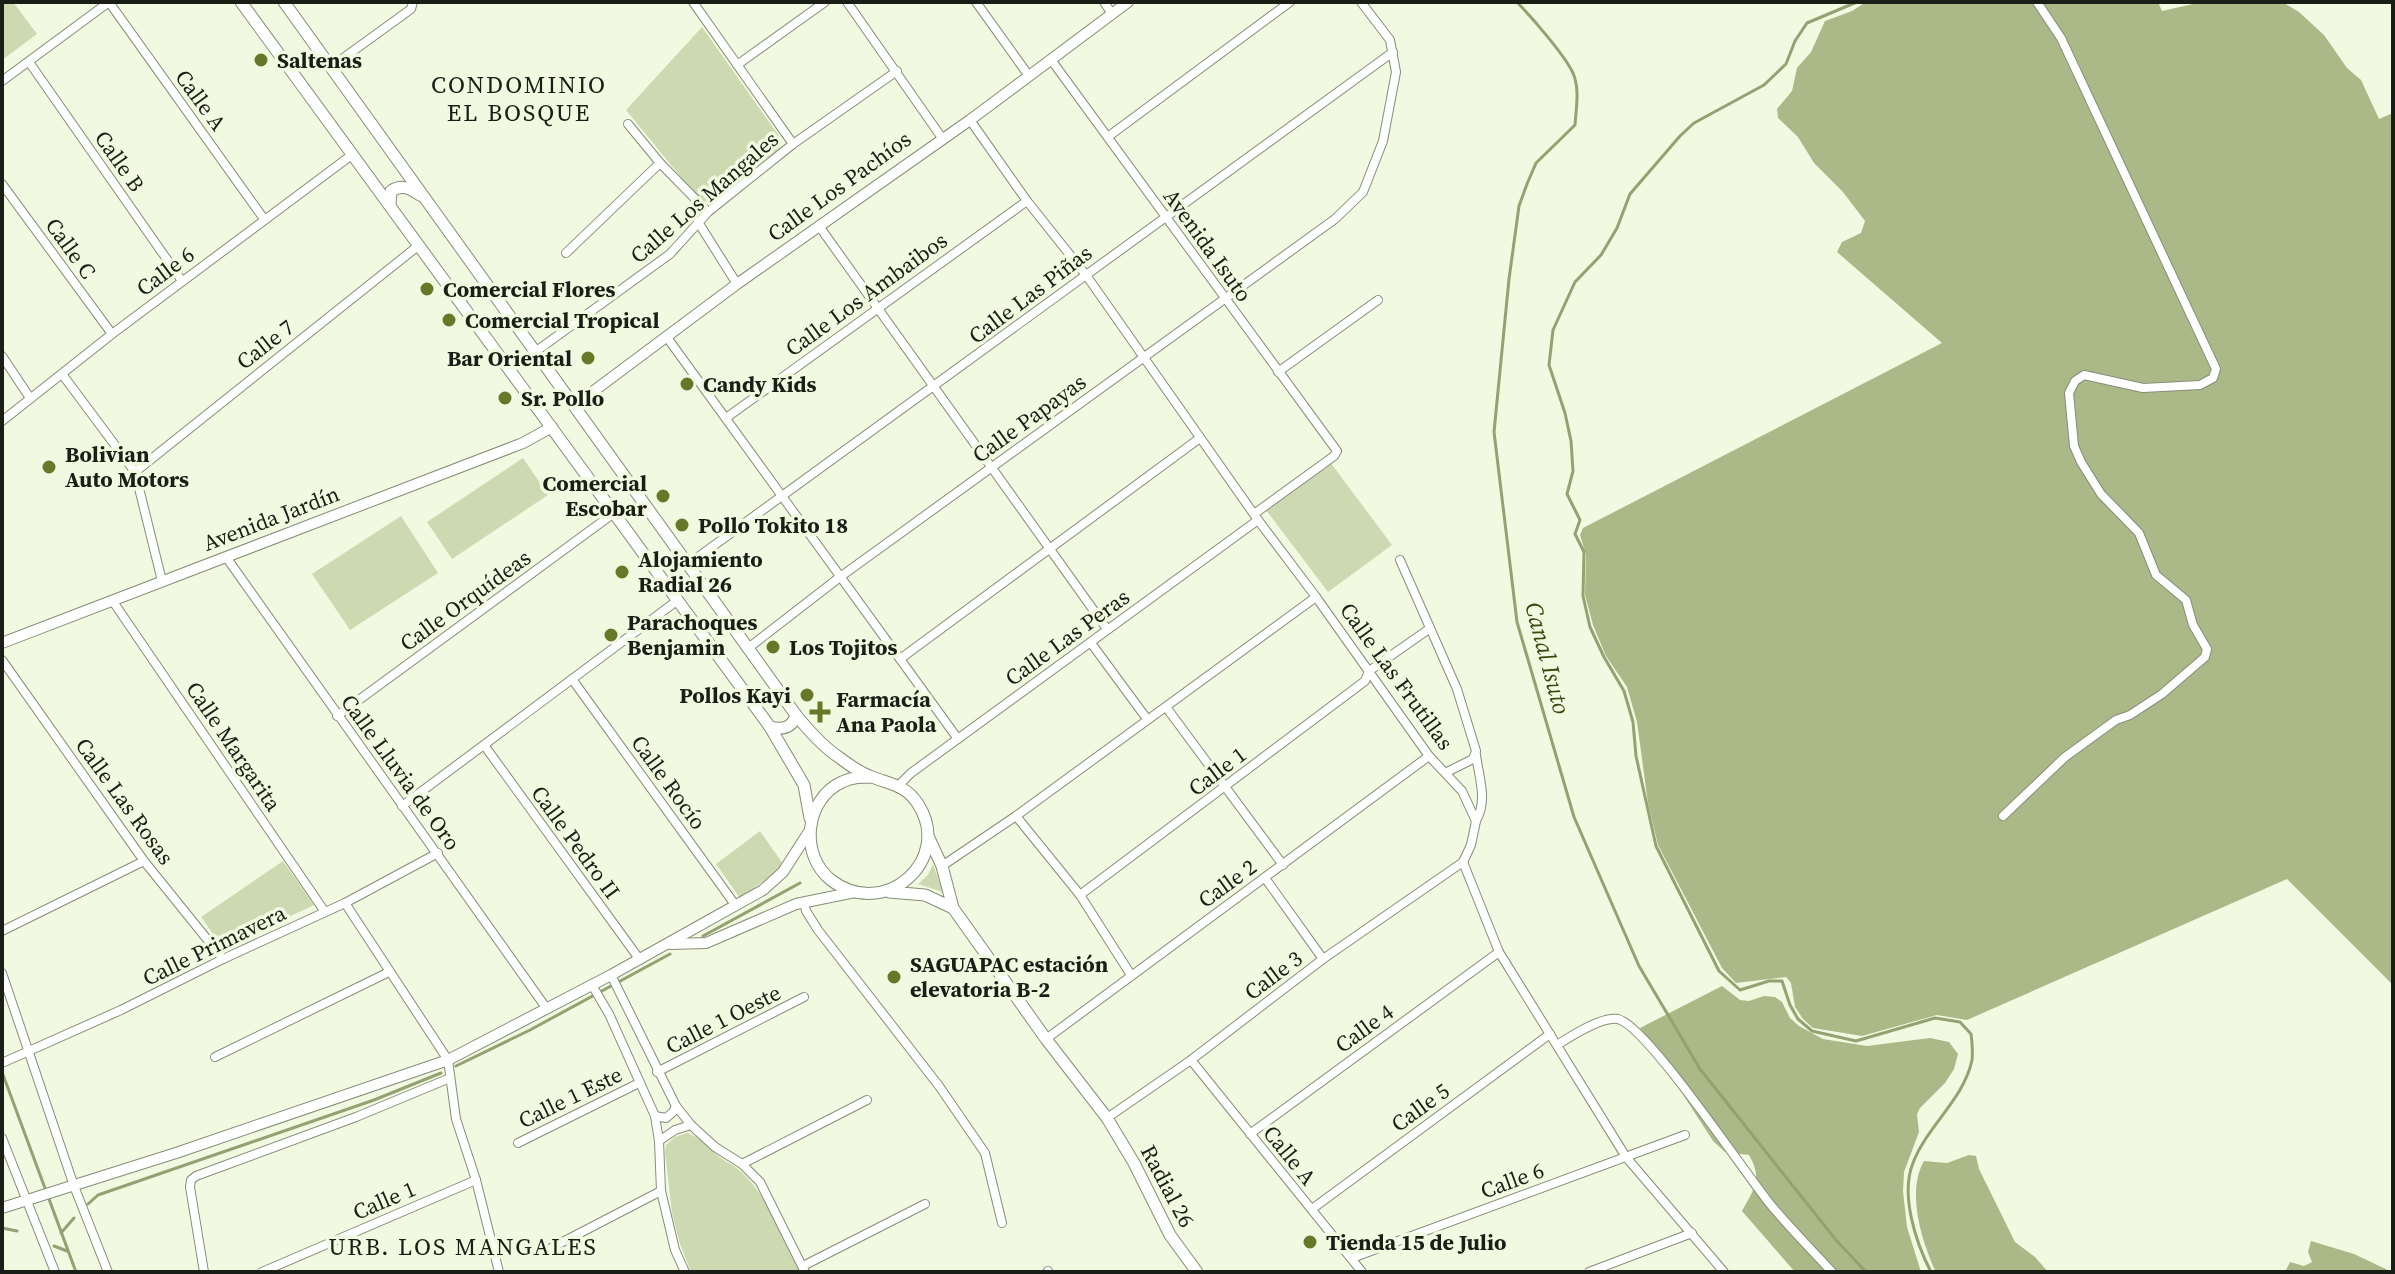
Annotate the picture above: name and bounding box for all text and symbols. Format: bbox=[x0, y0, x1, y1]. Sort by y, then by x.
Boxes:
place label: Saltenas bbox=[277, 45, 362, 75]
marker: Saltenas bbox=[252, 51, 270, 69]
street label: Calle A bbox=[169, 63, 234, 137]
district label: CONDOMINIO EL BOSQUE bbox=[431, 68, 607, 129]
street label: Calle B bbox=[88, 124, 152, 198]
street label: Calle Los Mangales bbox=[623, 124, 785, 270]
street label: Calle Los Pachíos bbox=[761, 124, 917, 248]
street label: Avenida Isuto bbox=[1157, 182, 1259, 308]
street label: Calle C bbox=[39, 212, 103, 285]
street label: Calle Los Ambaibos bbox=[779, 225, 953, 363]
street label: Calle Las Piñas bbox=[962, 238, 1098, 350]
street label: Calle 6 bbox=[130, 239, 200, 303]
place label: Comercial Flores bbox=[443, 274, 616, 304]
marker: Comercial Flores bbox=[418, 280, 436, 298]
place label: Comercial Tropical bbox=[465, 305, 660, 335]
marker: Comercial Tropical bbox=[440, 311, 458, 329]
street label: Calle 7 bbox=[230, 312, 300, 376]
place label: Bar Oriental bbox=[447, 343, 572, 373]
marker: Bar Oriental bbox=[579, 349, 597, 367]
street label: Calle Papayas bbox=[966, 367, 1092, 469]
place label: Candy Kids bbox=[703, 369, 817, 399]
marker: Candy Kids bbox=[678, 375, 696, 393]
place label: Sr. Pollo bbox=[521, 383, 604, 413]
marker: Sr. Pollo bbox=[496, 389, 514, 407]
place label: Bolivian Auto Motors bbox=[65, 439, 189, 494]
marker: Bolivian Auto Motors bbox=[40, 458, 58, 476]
place label: Comercial Escobar bbox=[543, 468, 648, 523]
street label: Avenida Jardín bbox=[198, 478, 344, 558]
marker: Comercial Escobar bbox=[654, 487, 672, 505]
place label: Pollo Tokito 18 bbox=[698, 510, 848, 540]
marker: Pollo Tokito 18 bbox=[673, 516, 691, 534]
street label: Calle Orquídeas bbox=[393, 542, 537, 658]
place label: Alojamiento Radial 26 bbox=[638, 544, 763, 599]
marker: Alojamiento Radial 26 bbox=[613, 563, 631, 581]
street label: Calle Las Peras bbox=[999, 582, 1135, 692]
street label: Calle Las Frutillas bbox=[1333, 596, 1461, 756]
water label: Canal Isuto bbox=[1517, 598, 1579, 718]
place label: Parachoques Benjamin bbox=[627, 607, 758, 662]
marker: Parachoques Benjamin bbox=[602, 626, 620, 644]
place label: Los Tojitos bbox=[789, 632, 897, 662]
marker: Los Tojitos bbox=[764, 638, 782, 656]
street label: Calle Margarita bbox=[180, 675, 289, 817]
place label: Pollos Kayi bbox=[679, 680, 791, 710]
place label: Farmacía Ana Paola bbox=[836, 684, 937, 739]
marker: Pollos Kayi bbox=[798, 686, 816, 704]
street label: Calle Lluvia de Oro bbox=[334, 688, 468, 856]
marker: Farmacía Ana Paola bbox=[811, 703, 829, 721]
street label: Calle Rocío bbox=[625, 729, 713, 835]
street label: Calle Las Rosas bbox=[69, 732, 181, 870]
street label: Calle 1 bbox=[1182, 739, 1252, 803]
street label: Calle Pedro II bbox=[525, 779, 627, 905]
street label: Calle 2 bbox=[1192, 852, 1262, 914]
street label: Calle Primavera bbox=[137, 897, 291, 993]
street label: Calle 3 bbox=[1238, 943, 1308, 1007]
place label: SAGUAPAC estación elevatoria B-2 bbox=[910, 949, 1109, 1004]
marker: SAGUAPAC estación elevatoria B-2 bbox=[885, 968, 903, 986]
street label: Calle 1 Oeste bbox=[660, 977, 786, 1061]
street label: Calle 4 bbox=[1329, 997, 1399, 1059]
street label: Calle 1 Este bbox=[513, 1059, 627, 1135]
street label: Calle 5 bbox=[1385, 1076, 1455, 1138]
street label: Calle A bbox=[1257, 1119, 1324, 1192]
street label: Radial 26 bbox=[1134, 1139, 1202, 1233]
street label: Calle 6 bbox=[1476, 1155, 1548, 1205]
street label: Calle 1 bbox=[348, 1173, 420, 1227]
place label: Tienda 15 de Julio bbox=[1326, 1227, 1506, 1257]
district label: URB. LOS MANGALES bbox=[328, 1230, 598, 1263]
marker: Tienda 15 de Julio bbox=[1301, 1233, 1319, 1251]

